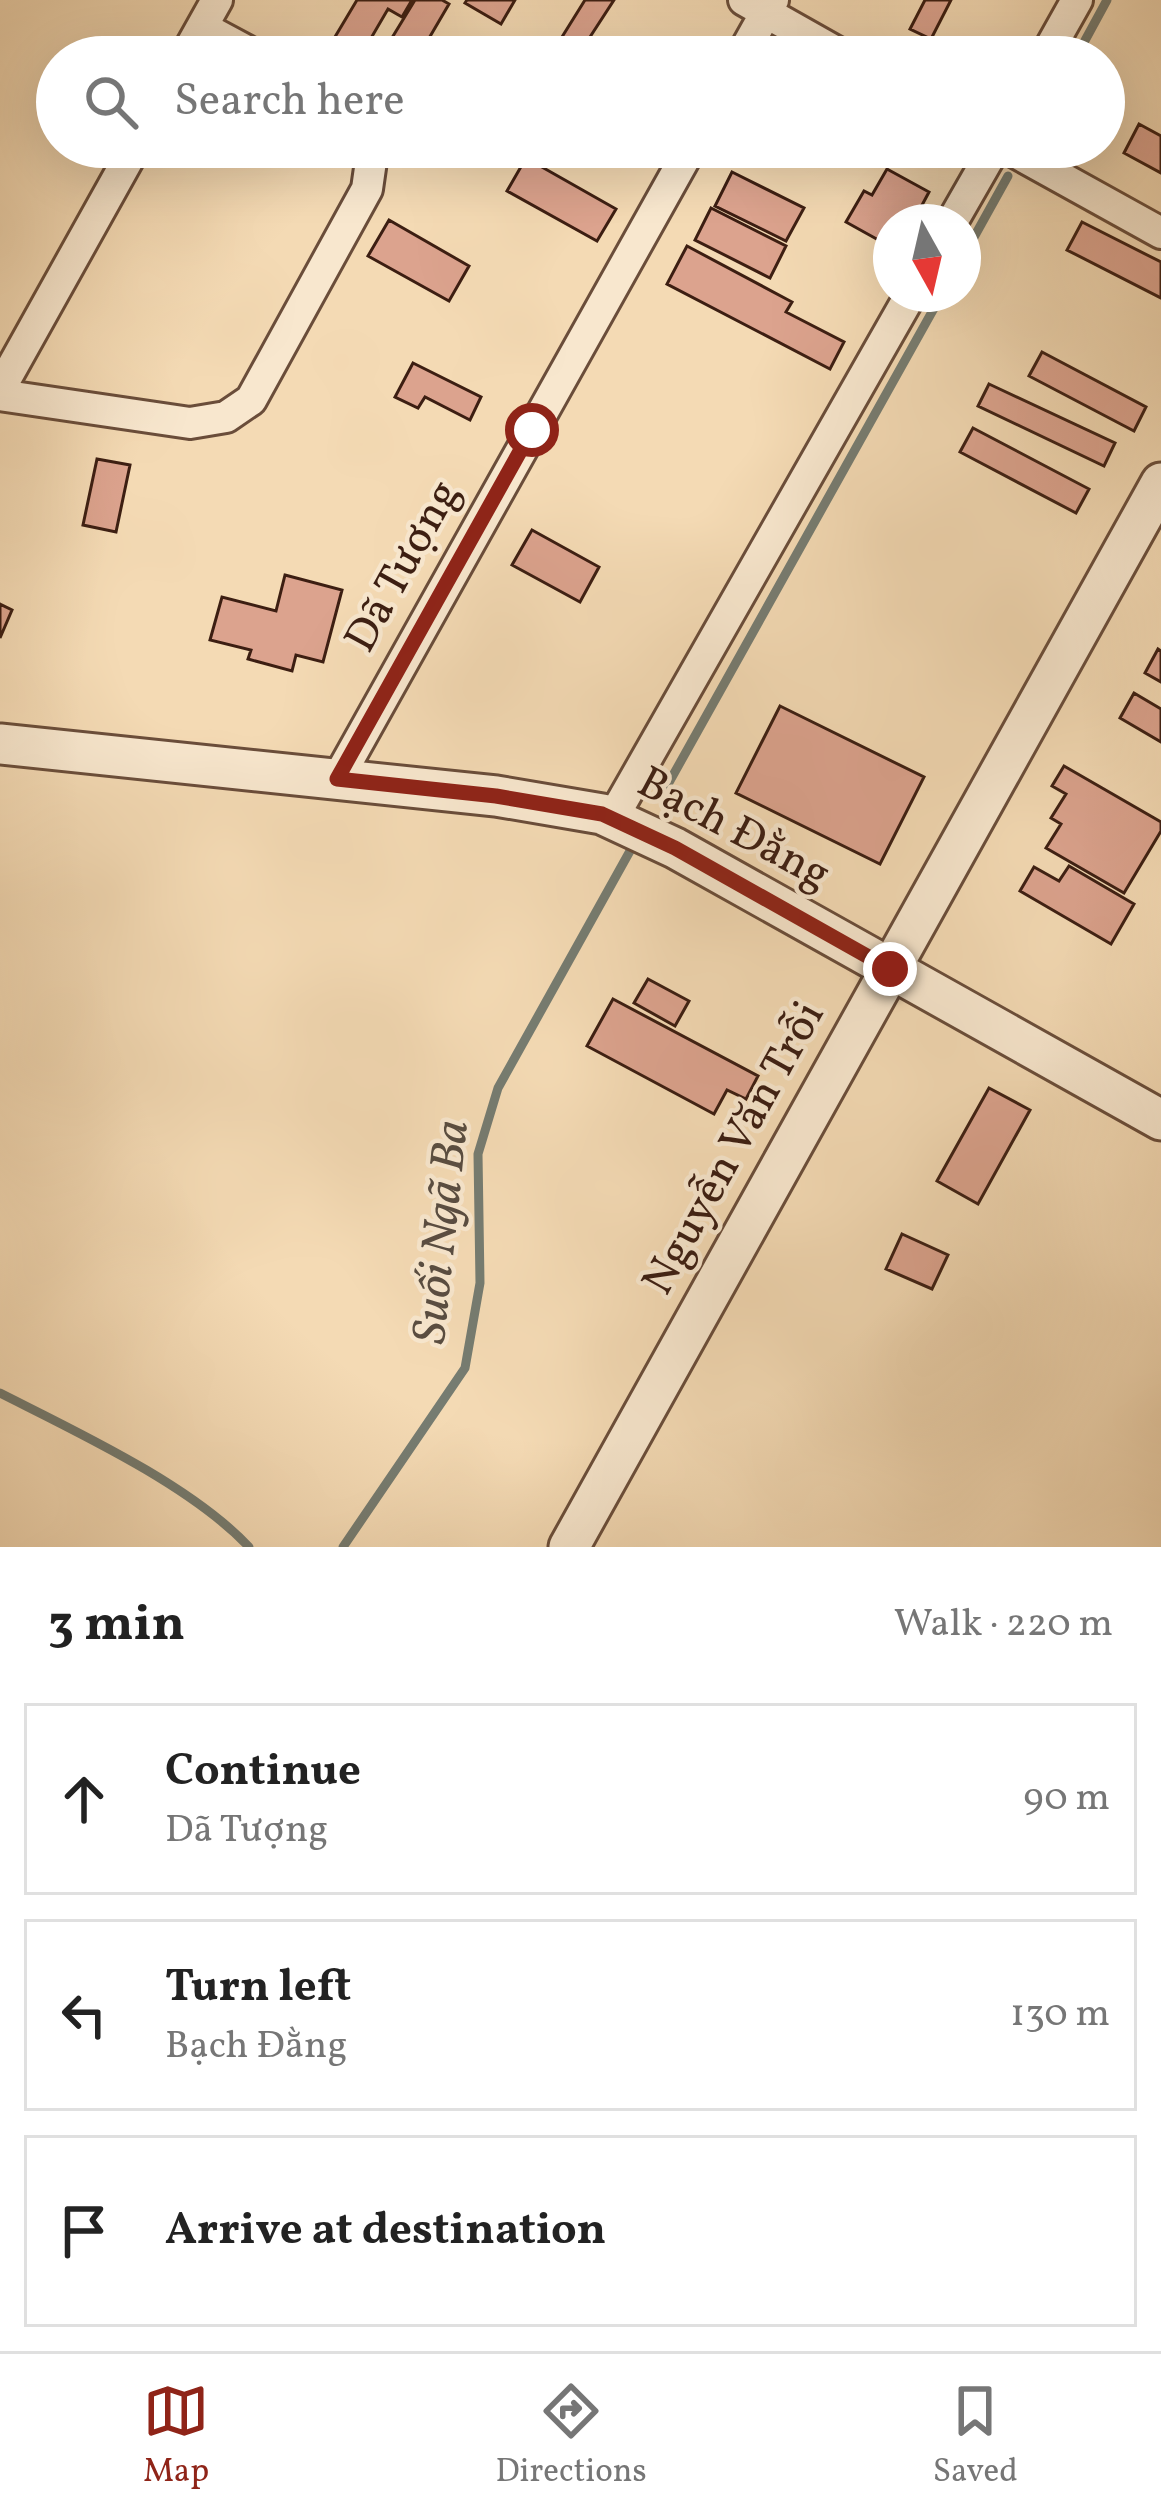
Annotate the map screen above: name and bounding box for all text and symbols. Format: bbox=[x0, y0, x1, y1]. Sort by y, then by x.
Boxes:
search box bbox=[36, 36, 1125, 168]
icon: search bbox=[78, 69, 144, 135]
text: Search here bbox=[174, 71, 405, 134]
north arrow bbox=[873, 204, 981, 312]
route start bbox=[505, 403, 559, 457]
street label: Dã Tượng bbox=[331, 469, 477, 665]
street label: Bạch Đằng bbox=[625, 753, 841, 907]
route end bbox=[863, 942, 917, 996]
street label: Nguyễn Văn Trỗi bbox=[628, 991, 842, 1307]
water label: Suối Ngã Ba bbox=[398, 1117, 488, 1347]
text: 3 min bbox=[48, 1590, 185, 1661]
text: Walk · 220 m bbox=[894, 1598, 1113, 1652]
text: Continue bbox=[165, 1741, 361, 1804]
icon: ahead bbox=[51, 1766, 117, 1832]
text: 90 m bbox=[1023, 1772, 1110, 1826]
text: Dã Tượng bbox=[165, 1804, 328, 1858]
text: Turn left bbox=[165, 1957, 351, 2020]
icon: left bbox=[51, 1982, 117, 2048]
text: 130 m bbox=[1010, 1988, 1110, 2042]
text: Bạch Đằng bbox=[165, 2020, 347, 2074]
icon: arrive bbox=[51, 2198, 117, 2264]
text: Arrive at destination bbox=[165, 2200, 606, 2263]
tab: Map bbox=[143, 2378, 209, 2496]
tab: Directions bbox=[495, 2378, 647, 2496]
tab: Saved bbox=[933, 2378, 1018, 2496]

